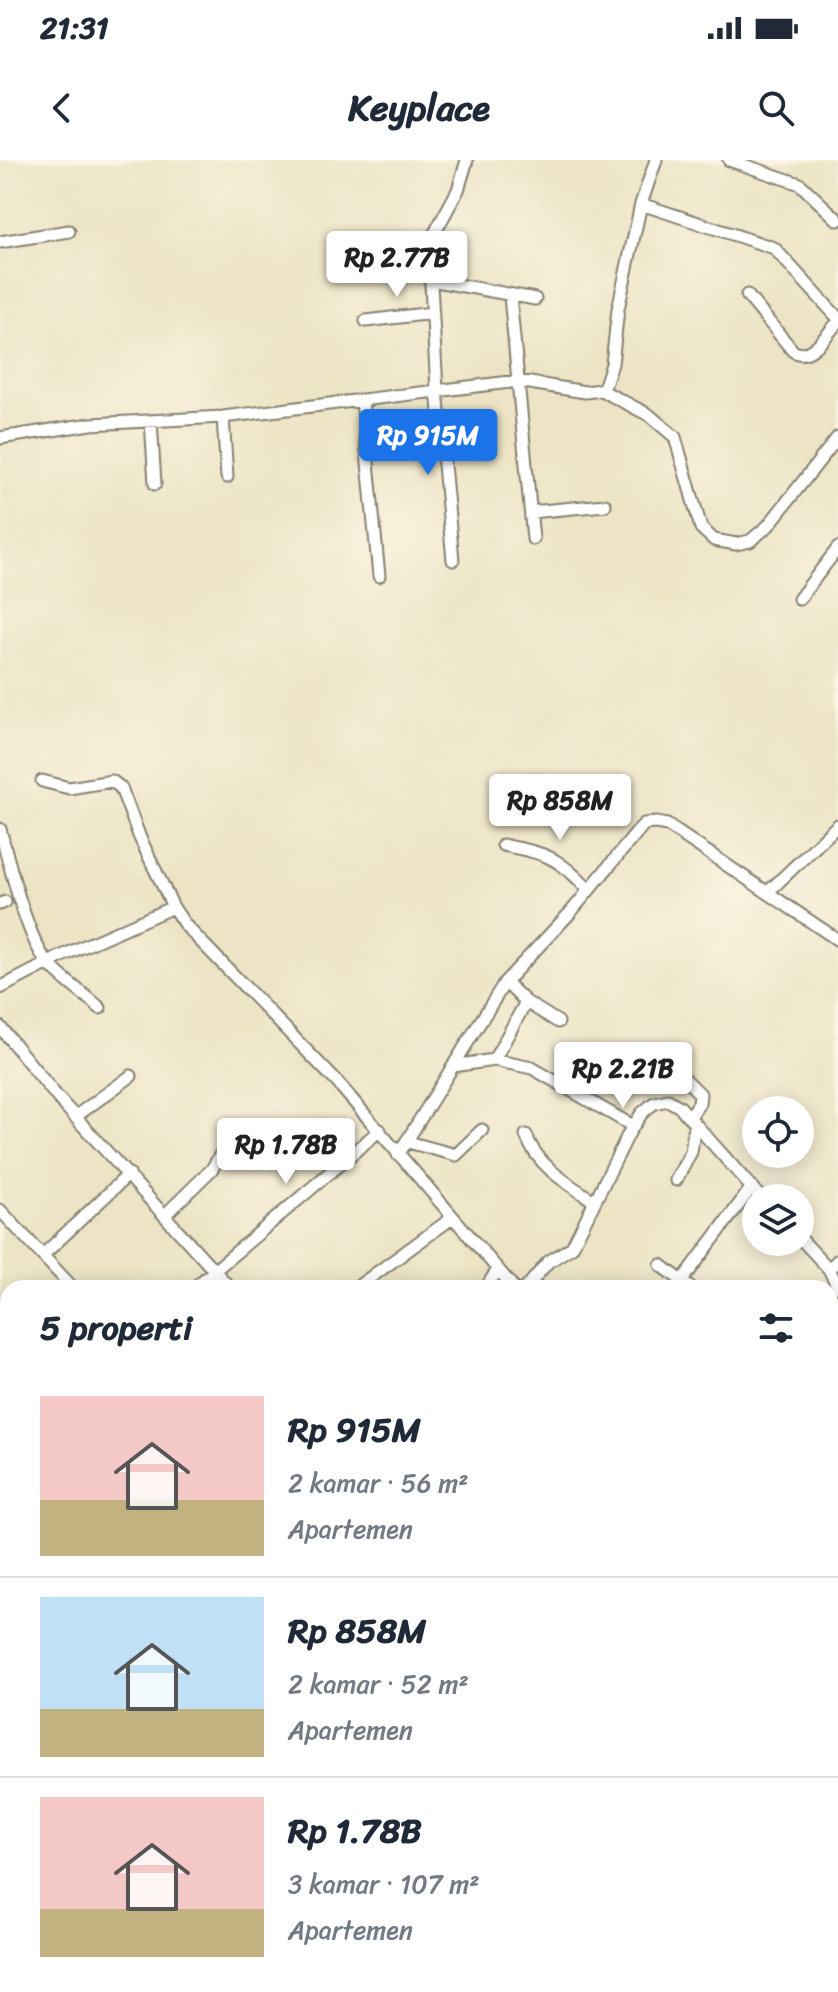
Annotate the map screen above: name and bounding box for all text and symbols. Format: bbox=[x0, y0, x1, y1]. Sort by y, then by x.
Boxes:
text: 21:31 bbox=[40, 1, 109, 55]
text: Keyplace bbox=[348, 76, 490, 140]
icon: back bbox=[40, 86, 84, 130]
icon: search bbox=[754, 86, 798, 130]
pin: Rp 2.77B bbox=[314, 231, 480, 299]
text: Rp 2.77B bbox=[344, 234, 450, 280]
pin: Rp 915M bbox=[354, 409, 502, 477]
text: Rp 915M bbox=[377, 412, 479, 458]
pin: Rp 858M bbox=[486, 774, 634, 842]
text: Rp 858M bbox=[507, 777, 613, 823]
pin: Rp 2.21B bbox=[540, 1042, 706, 1110]
text: Rp 2.21B bbox=[572, 1045, 674, 1091]
map controls bbox=[742, 1096, 814, 1256]
button: locate bbox=[742, 1096, 814, 1168]
pin: Rp 1.78B bbox=[203, 1118, 369, 1186]
text: Rp 1.78B bbox=[235, 1121, 337, 1167]
button: layers bbox=[742, 1184, 814, 1256]
text: 5 properti bbox=[40, 1298, 192, 1358]
icon: filters bbox=[754, 1306, 798, 1350]
text: Rp 915M bbox=[288, 1400, 421, 1460]
icon: home bbox=[104, 1428, 200, 1524]
text: 2 kamar · 56 m² bbox=[288, 1460, 468, 1506]
text: Apartemen bbox=[288, 1506, 413, 1552]
text: Rp 858M bbox=[288, 1601, 426, 1661]
icon: home bbox=[104, 1629, 200, 1725]
text: 2 kamar · 52 m² bbox=[288, 1661, 469, 1707]
text: Apartemen bbox=[288, 1707, 413, 1753]
text: Rp 1.78B bbox=[288, 1801, 422, 1861]
icon: home bbox=[104, 1829, 200, 1925]
text: 3 kamar · 107 m² bbox=[288, 1861, 479, 1907]
text: Apartemen bbox=[288, 1907, 413, 1953]

